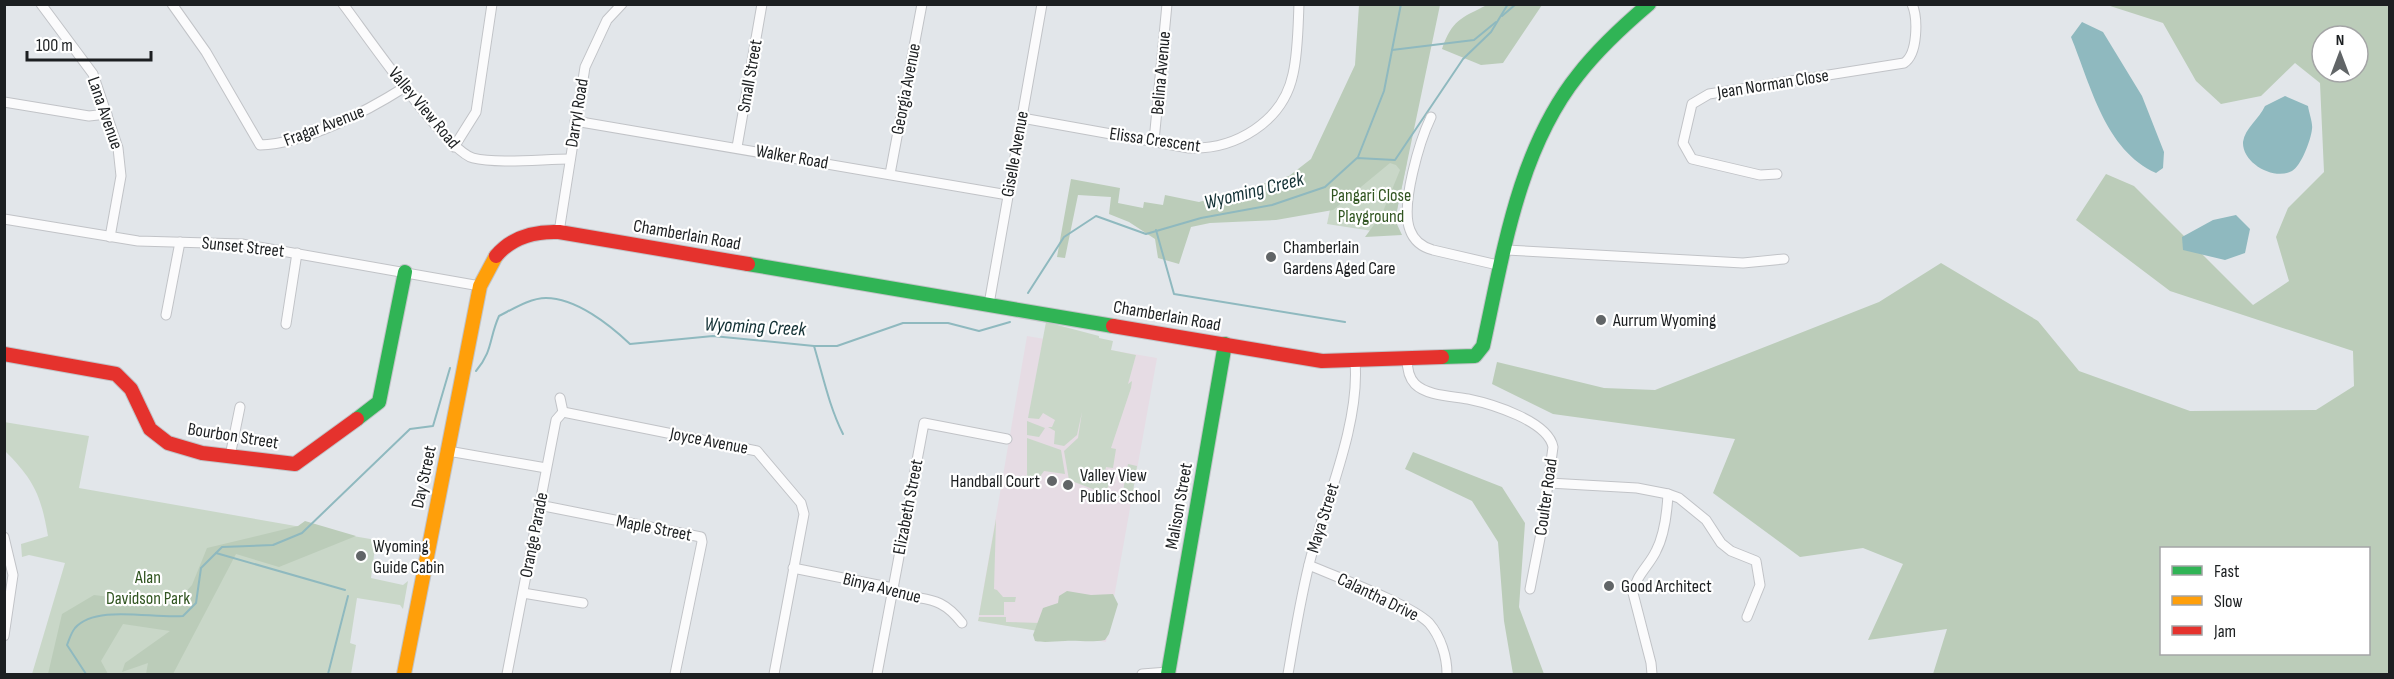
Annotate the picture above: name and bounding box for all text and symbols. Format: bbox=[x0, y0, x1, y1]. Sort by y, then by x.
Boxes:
scale bar bbox=[27, 24, 152, 62]
north arrow bbox=[2310, 24, 2370, 84]
street label: Belina Avenue bbox=[1147, 30, 1175, 116]
text: N bbox=[2336, 31, 2344, 50]
text: 100 m bbox=[36, 35, 73, 56]
street label: Small Street bbox=[733, 37, 767, 114]
street label: Georgia Avenue bbox=[887, 41, 925, 137]
street label: Valley View Road bbox=[384, 63, 464, 153]
street label: Jean Norman Close bbox=[1715, 65, 1830, 103]
street label: Lana Avenue bbox=[83, 74, 127, 152]
street label: Darryl Road bbox=[561, 77, 593, 149]
street label: Fragar Avenue bbox=[281, 101, 367, 151]
street label: Giselle Avenue bbox=[997, 109, 1033, 199]
street label: Elissa Crescent bbox=[1108, 123, 1202, 157]
street label: Walker Road bbox=[754, 140, 830, 174]
water label: Wyoming Creek bbox=[1202, 167, 1307, 215]
park label: Pangari Close Playground bbox=[1331, 185, 1411, 227]
street label: Chamberlain Road bbox=[632, 215, 742, 255]
street label: Sunset Street bbox=[201, 232, 286, 262]
place label: Chamberlain Gardens Aged Care bbox=[1283, 237, 1396, 279]
marker: Chamberlain Gardens Aged Care bbox=[1264, 250, 1278, 264]
street label: Chamberlain Road bbox=[1112, 296, 1222, 336]
place label: Aurrum Wyoming bbox=[1612, 310, 1716, 331]
water label: Wyoming Creek bbox=[704, 312, 807, 342]
marker: Aurrum Wyoming bbox=[1594, 313, 1608, 327]
street label: Bourbon Street bbox=[186, 418, 280, 454]
street label: Joyce Avenue bbox=[667, 423, 750, 459]
street label: Day Street bbox=[407, 443, 441, 510]
street label: Elizabeth Street bbox=[888, 457, 928, 556]
street label: Coulter Road bbox=[1530, 457, 1562, 537]
street label: Malison Street bbox=[1161, 461, 1197, 551]
place label: Valley View Public School bbox=[1080, 465, 1161, 507]
place label: Handball Court bbox=[950, 471, 1040, 492]
marker: Handball Court bbox=[1045, 474, 1059, 488]
marker: Valley View Public School bbox=[1061, 478, 1075, 492]
street label: Maya Street bbox=[1302, 480, 1344, 555]
street label: Orange Parade bbox=[515, 491, 553, 579]
street label: Maple Street bbox=[614, 510, 694, 546]
place label: Wyoming Guide Cabin bbox=[373, 536, 444, 578]
legend bbox=[2160, 547, 2370, 655]
marker: Wyoming Guide Cabin bbox=[354, 549, 368, 563]
text: Fast bbox=[2214, 561, 2240, 582]
park label: Alan Davidson Park bbox=[106, 567, 190, 609]
street label: Binya Avenue bbox=[841, 568, 923, 608]
street label: Calantha Drive bbox=[1334, 568, 1422, 626]
place label: Good Architect bbox=[1621, 576, 1712, 597]
marker: Good Architect bbox=[1602, 579, 1616, 593]
text: Slow bbox=[2214, 591, 2243, 612]
text: Jam bbox=[2213, 621, 2236, 642]

